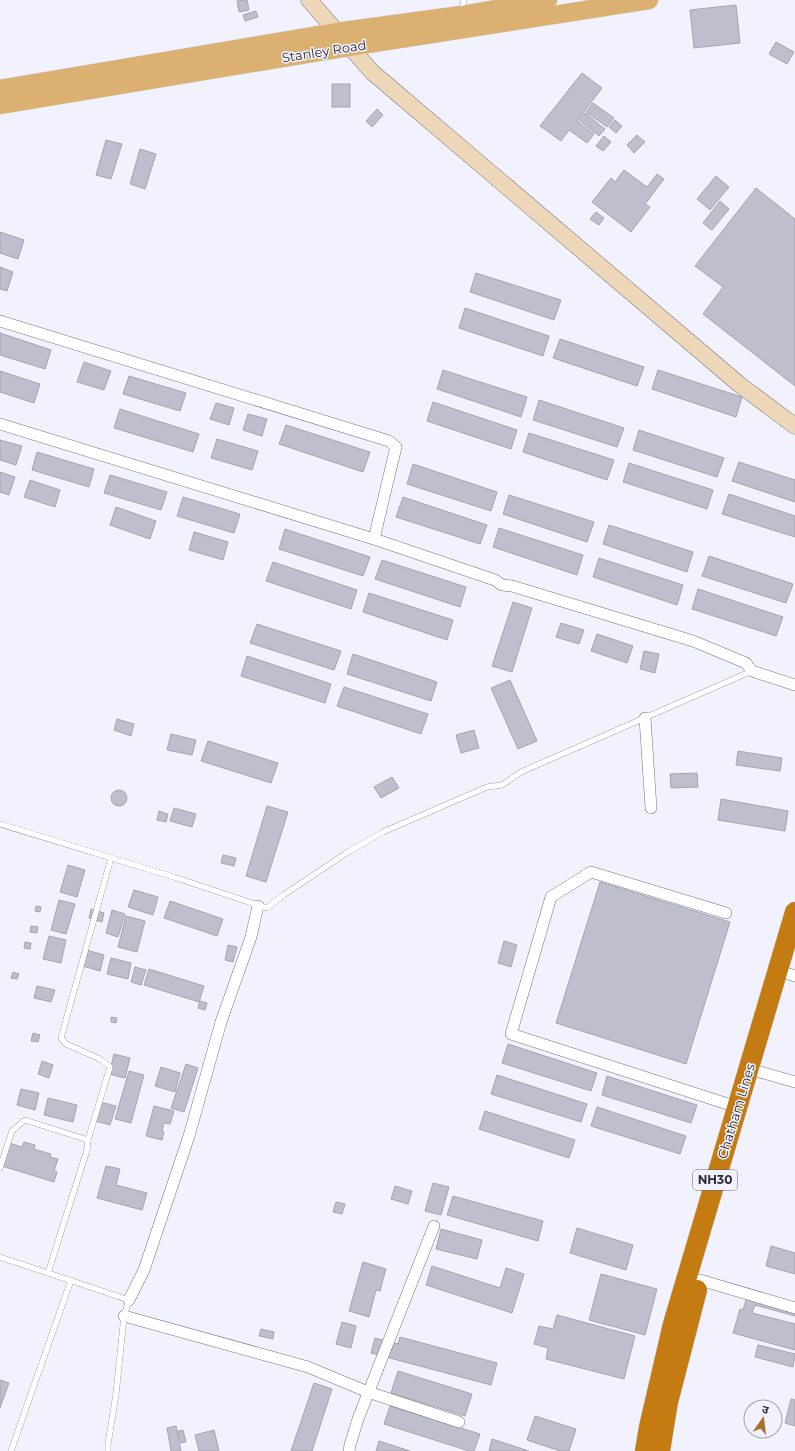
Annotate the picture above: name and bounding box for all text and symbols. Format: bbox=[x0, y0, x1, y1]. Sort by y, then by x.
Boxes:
street label: Stanley Road bbox=[281, 36, 367, 66]
street label: Chatham Lines bbox=[714, 1061, 758, 1161]
road number: NH30 bbox=[693, 1170, 737, 1190]
north arrow bbox=[743, 1399, 783, 1439]
text: उ bbox=[761, 1402, 771, 1417]

